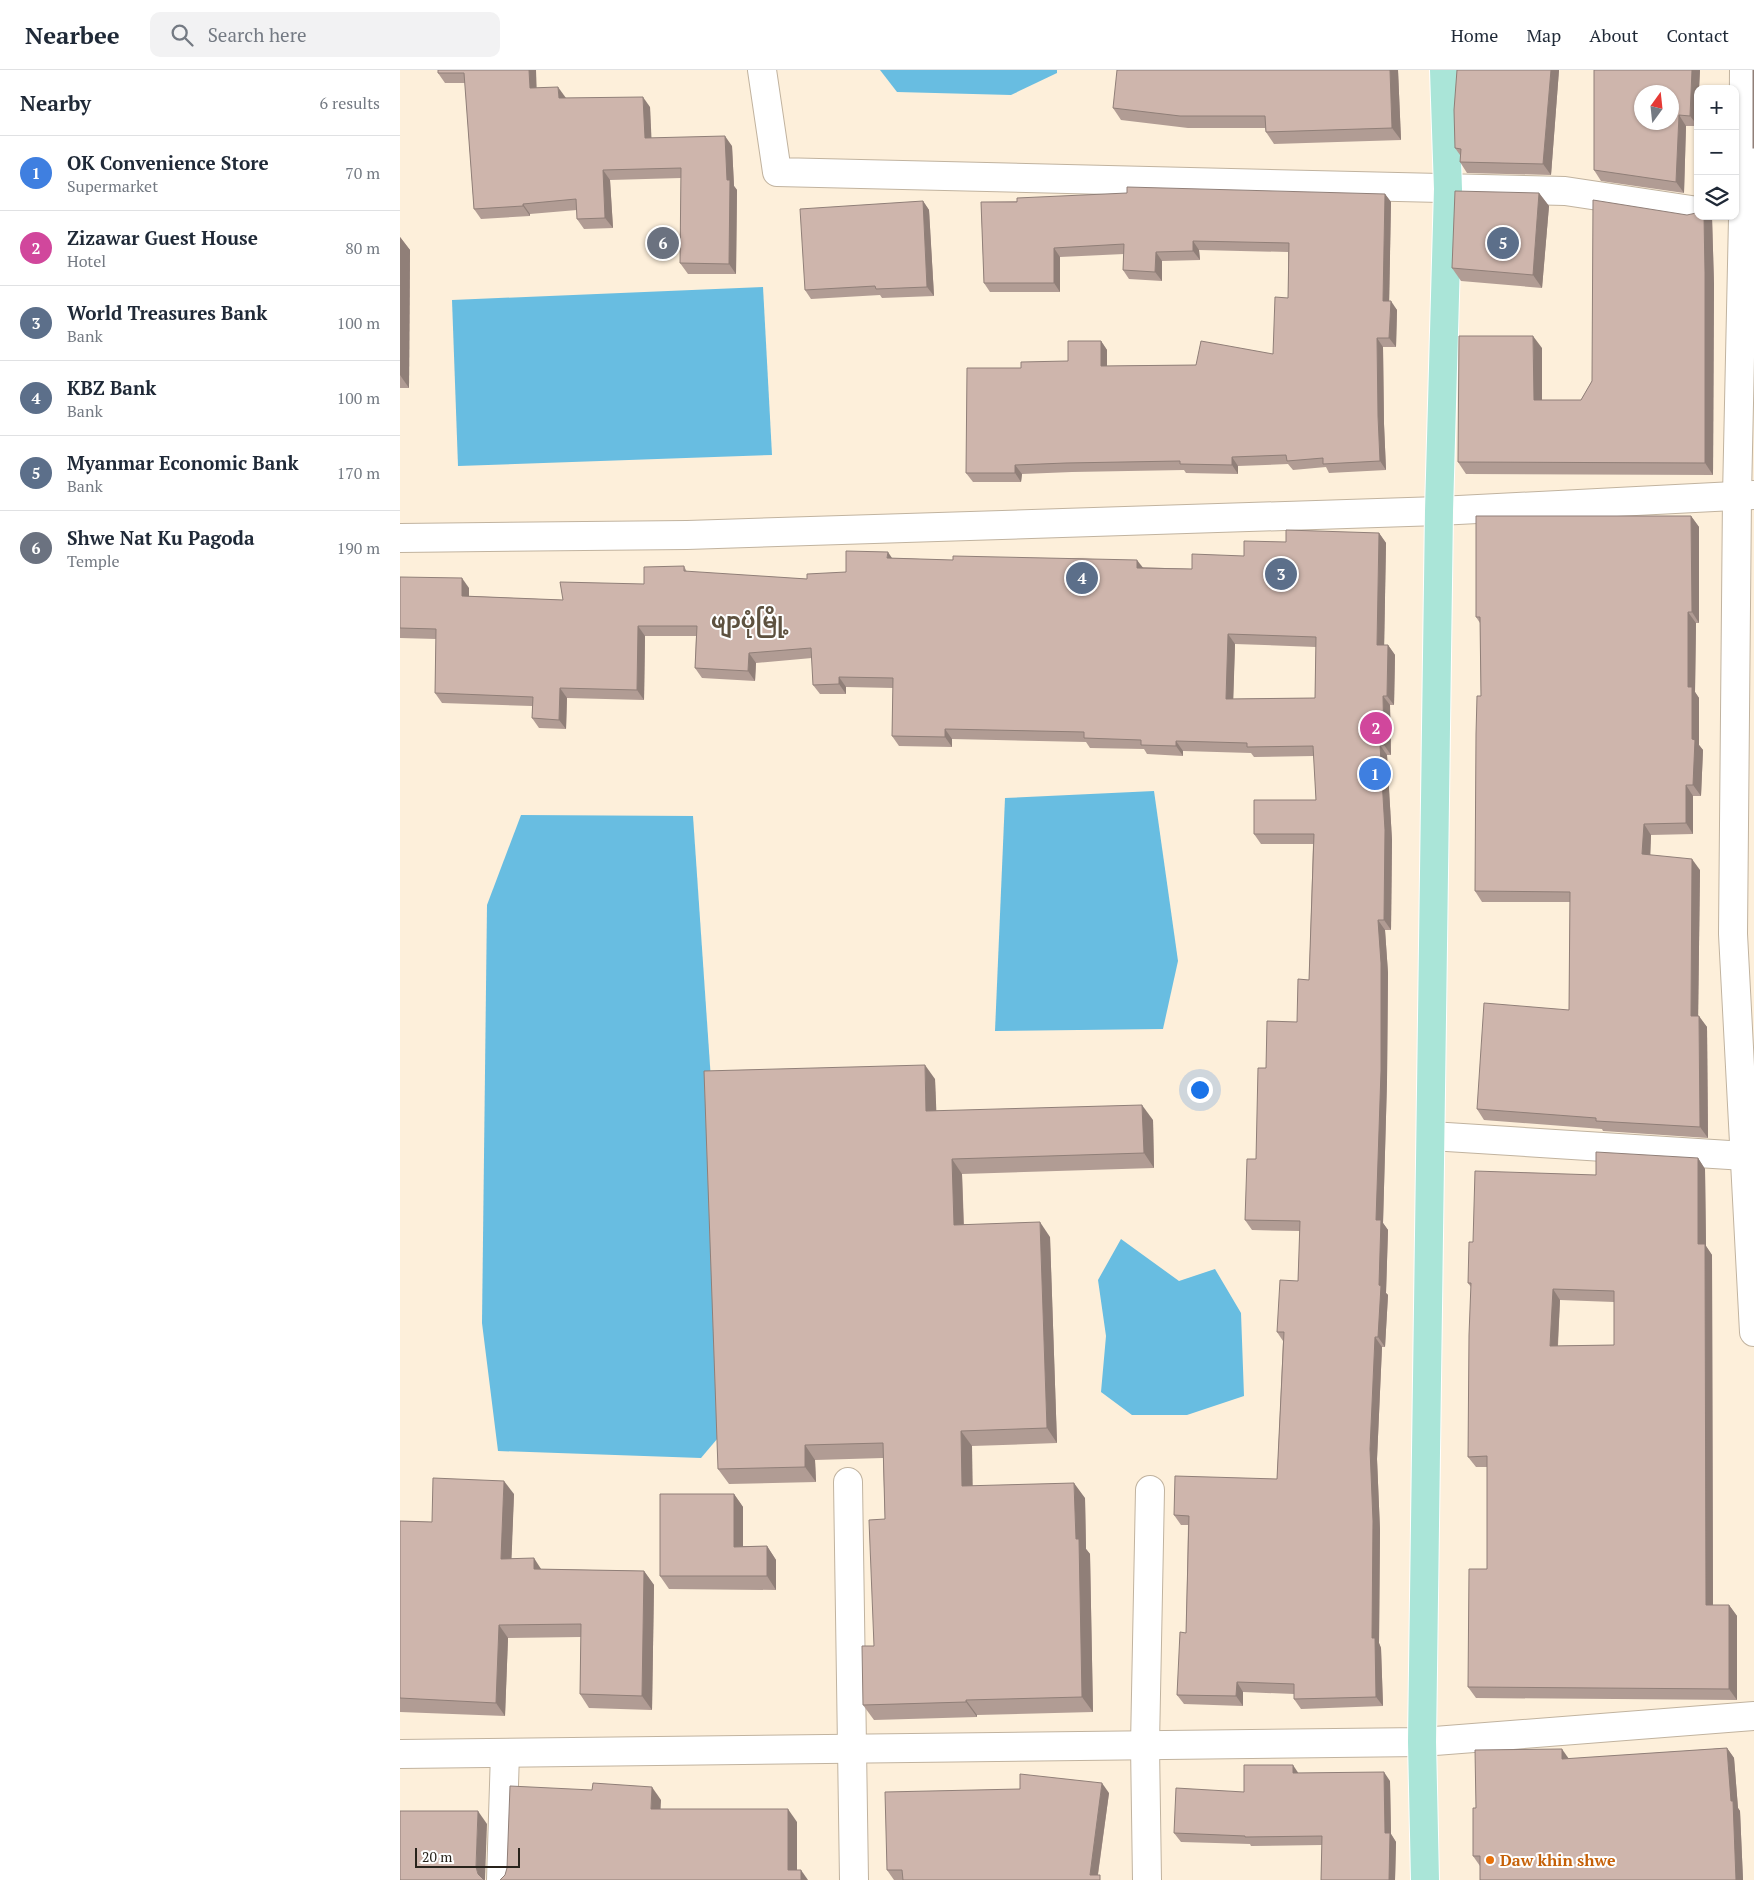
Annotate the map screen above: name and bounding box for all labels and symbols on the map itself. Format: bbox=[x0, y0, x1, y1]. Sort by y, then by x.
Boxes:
north arrow bbox=[1634, 85, 1679, 130]
pin: 6 bbox=[647, 224, 679, 262]
pin: 5 bbox=[1487, 224, 1519, 262]
pin: 3 bbox=[1265, 555, 1297, 593]
pin: 4 bbox=[1066, 559, 1098, 597]
district label: ဖျာပုံမြို့ bbox=[711, 605, 789, 639]
pin: 2 bbox=[1360, 709, 1392, 747]
pin: 1 bbox=[1359, 755, 1391, 793]
your location bbox=[1187, 1077, 1213, 1103]
scale bar bbox=[415, 1845, 520, 1868]
place label: Daw khin shwe bbox=[1500, 1849, 1616, 1871]
marker: Daw khin shwe bbox=[1484, 1854, 1496, 1866]

